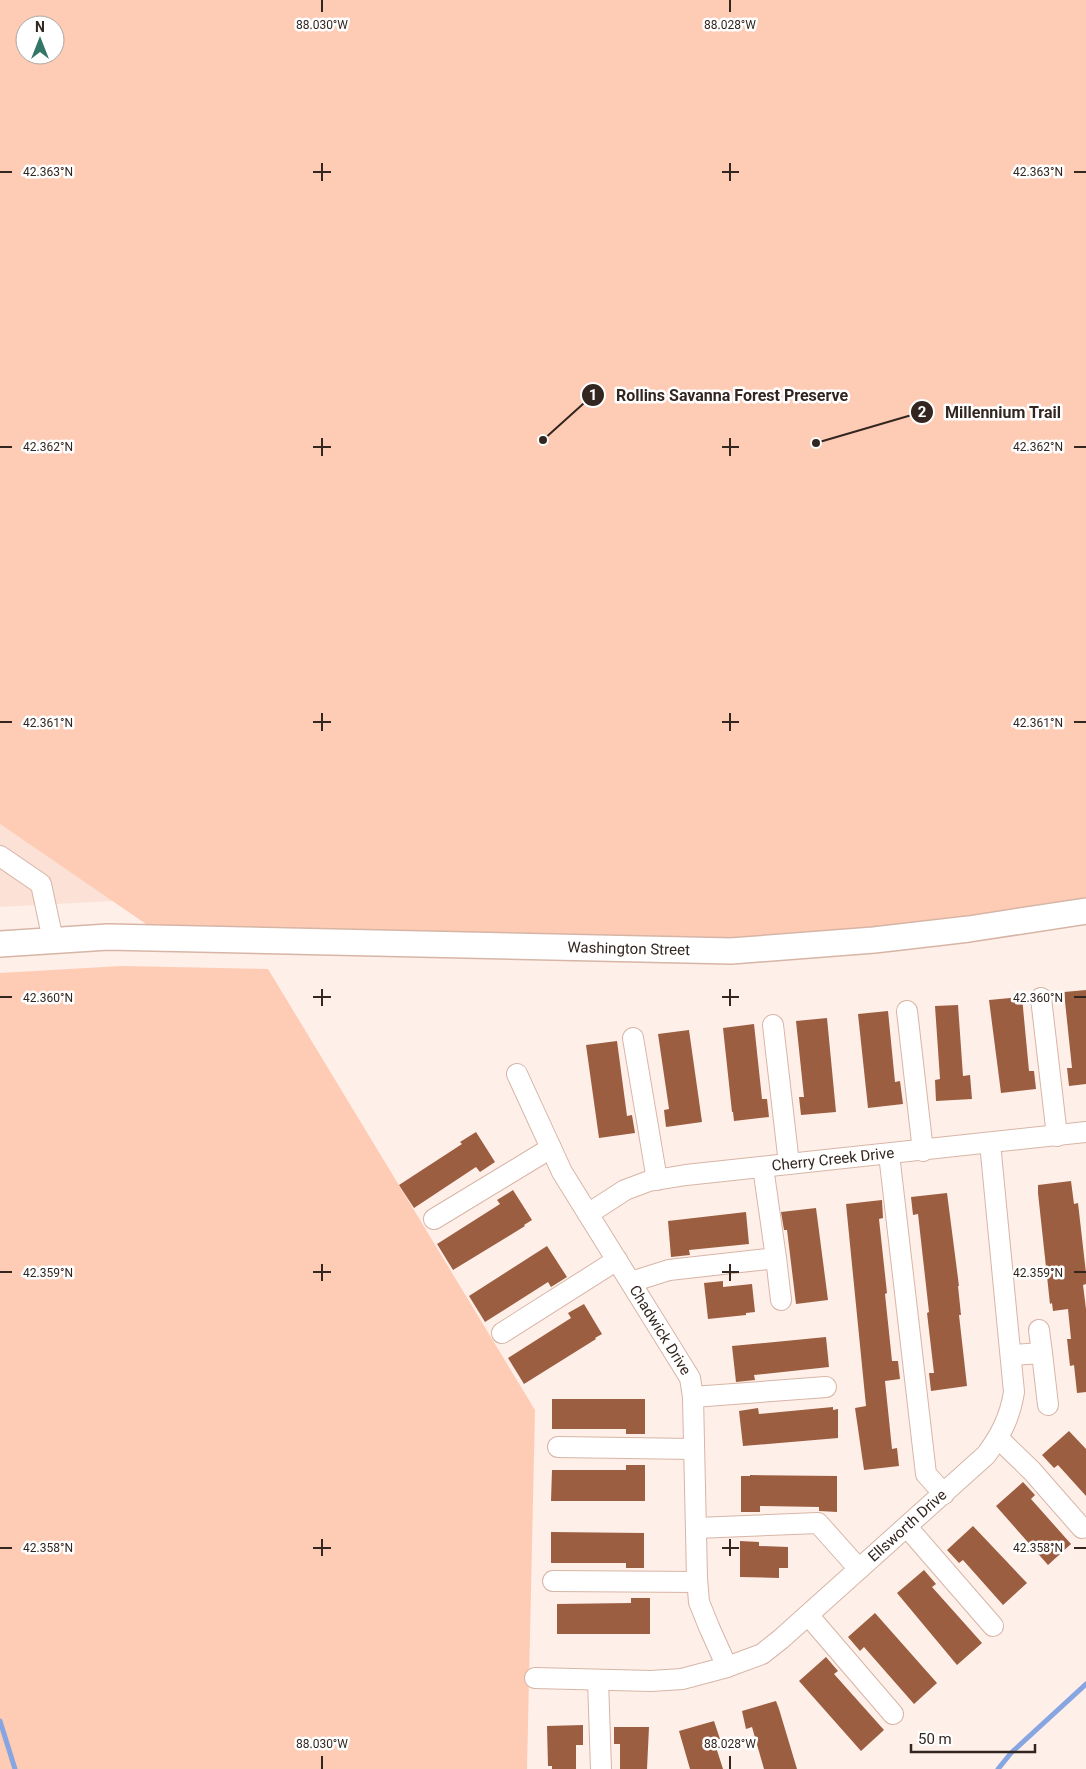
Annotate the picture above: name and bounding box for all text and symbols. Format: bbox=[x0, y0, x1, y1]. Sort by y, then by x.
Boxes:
north arrow bbox=[15, 15, 65, 65]
text: 88.030°W bbox=[296, 18, 348, 32]
text: 88.028°W bbox=[704, 18, 756, 32]
text: N bbox=[35, 19, 45, 35]
text: 42.363°N bbox=[23, 165, 73, 179]
text: 42.363°N bbox=[1013, 165, 1063, 179]
callout: Rollins Savanna Forest Preserve bbox=[581, 380, 858, 411]
text: 1 bbox=[589, 386, 597, 404]
text: Rollins Savanna Forest Preserve bbox=[616, 386, 848, 405]
callout: Millennium Trail bbox=[910, 397, 1071, 428]
text: 2 bbox=[918, 403, 927, 421]
text: Millennium Trail bbox=[945, 403, 1061, 422]
text: 42.362°N bbox=[23, 440, 73, 454]
text: 42.362°N bbox=[1013, 440, 1063, 454]
text: 42.361°N bbox=[23, 716, 73, 730]
text: 42.361°N bbox=[1013, 716, 1063, 730]
street label: Washington Street bbox=[567, 938, 690, 959]
text: 42.360°N bbox=[23, 991, 73, 1005]
text: 42.360°N bbox=[1013, 991, 1063, 1005]
street label: Cherry Creek Drive bbox=[771, 1144, 895, 1175]
text: 42.359°N bbox=[23, 1266, 73, 1280]
text: 42.359°N bbox=[1013, 1266, 1063, 1280]
street label: Chadwick Drive bbox=[626, 1282, 695, 1378]
street label: Ellsworth Drive bbox=[864, 1486, 950, 1566]
text: 42.358°N bbox=[23, 1541, 73, 1555]
text: 42.358°N bbox=[1013, 1541, 1063, 1555]
scale bar bbox=[911, 1722, 1035, 1754]
text: 50 m bbox=[918, 1730, 952, 1748]
text: 88.030°W bbox=[296, 1737, 348, 1751]
text: 88.028°W bbox=[704, 1737, 756, 1751]

